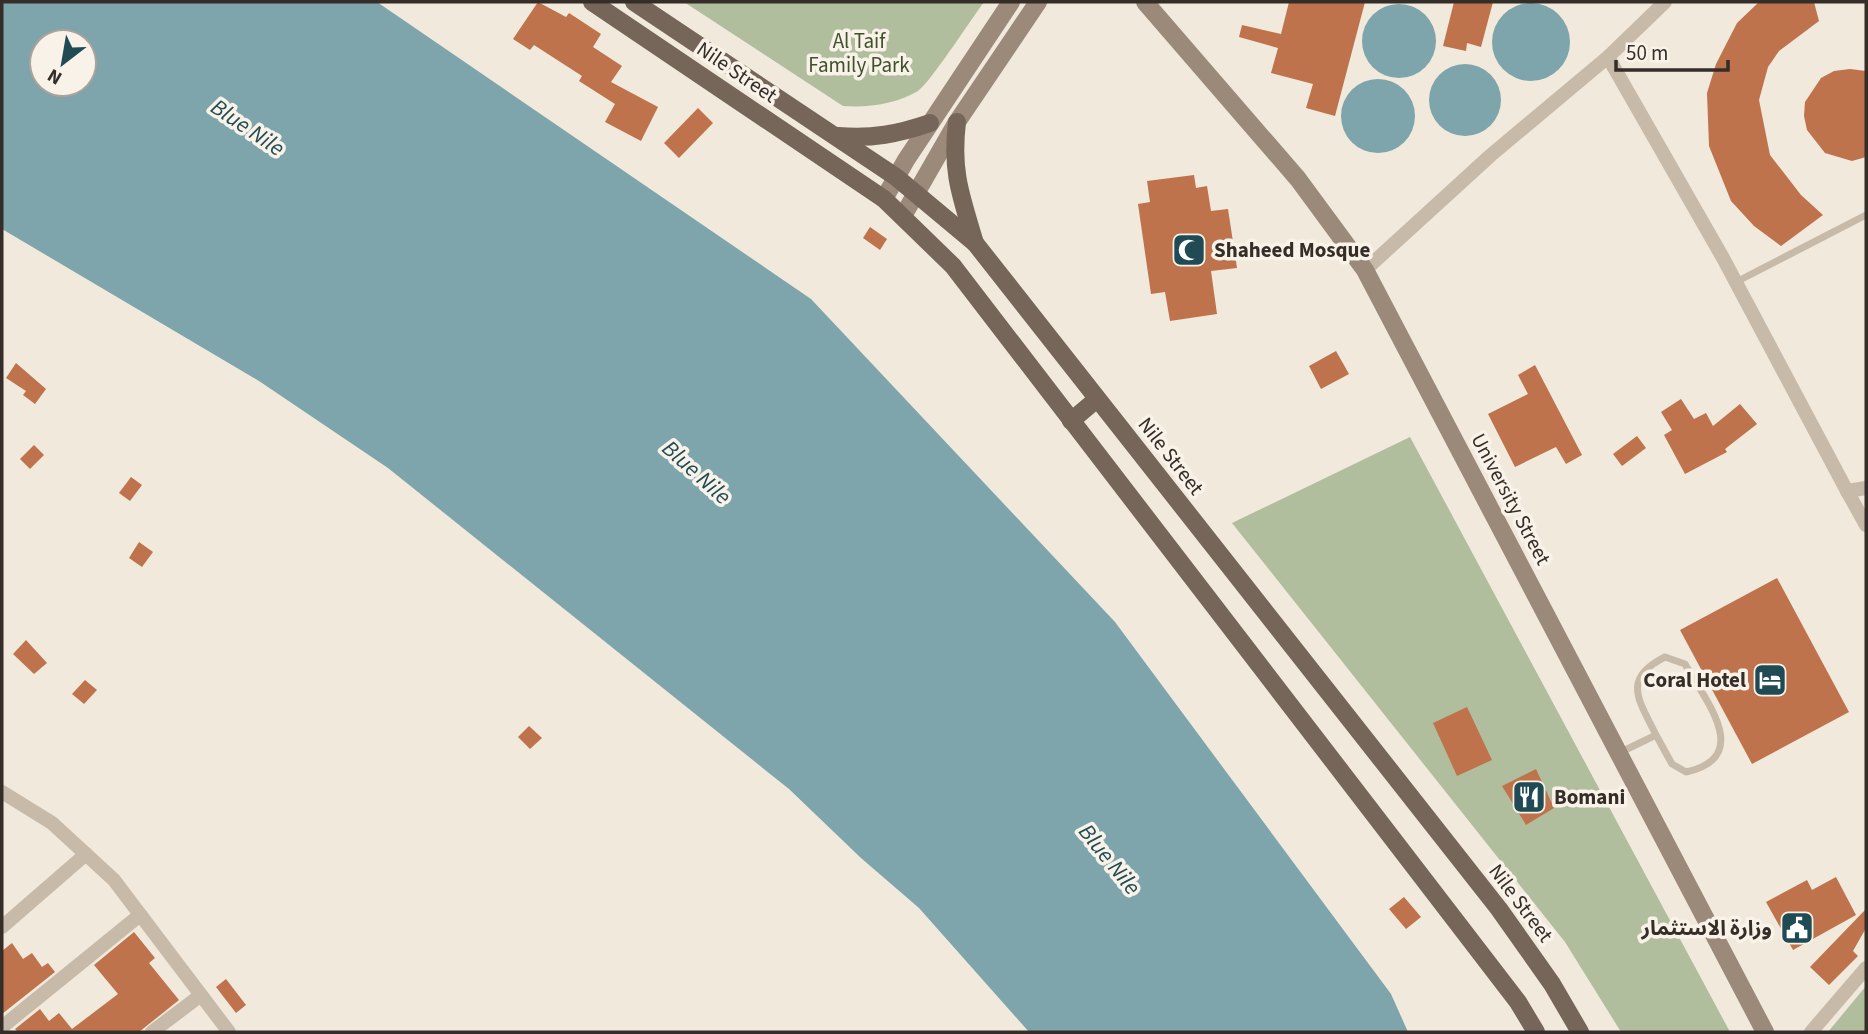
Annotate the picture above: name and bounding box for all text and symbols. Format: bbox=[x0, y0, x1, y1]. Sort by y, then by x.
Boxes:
park label: Al Taif Family Park bbox=[808, 26, 910, 80]
north arrow bbox=[28, 28, 98, 98]
scale bar bbox=[1616, 28, 1728, 72]
street label: Nile Street bbox=[691, 34, 783, 110]
text: 50 m bbox=[1626, 38, 1668, 68]
text: N bbox=[43, 61, 67, 91]
water label: Blue Nile bbox=[204, 91, 291, 164]
mosque icon: Shaheed Mosque bbox=[1170, 231, 1208, 269]
place label: Shaheed Mosque bbox=[1214, 235, 1371, 265]
street label: Nile Street bbox=[1131, 411, 1211, 501]
street label: University Street bbox=[1464, 428, 1558, 570]
water label: Blue Nile bbox=[655, 432, 739, 512]
hotel icon: Coral Hotel bbox=[1751, 661, 1789, 699]
place label: Coral Hotel bbox=[1643, 665, 1746, 695]
restaurant icon: Bomani bbox=[1510, 778, 1548, 816]
place label: Bomani bbox=[1554, 782, 1625, 812]
water label: Blue Nile bbox=[1071, 817, 1149, 902]
street label: Nile Street bbox=[1482, 857, 1560, 949]
public building icon: وزارة الاستثمار bbox=[1778, 909, 1816, 947]
place label: وزارة الاستثمار bbox=[1640, 913, 1772, 943]

